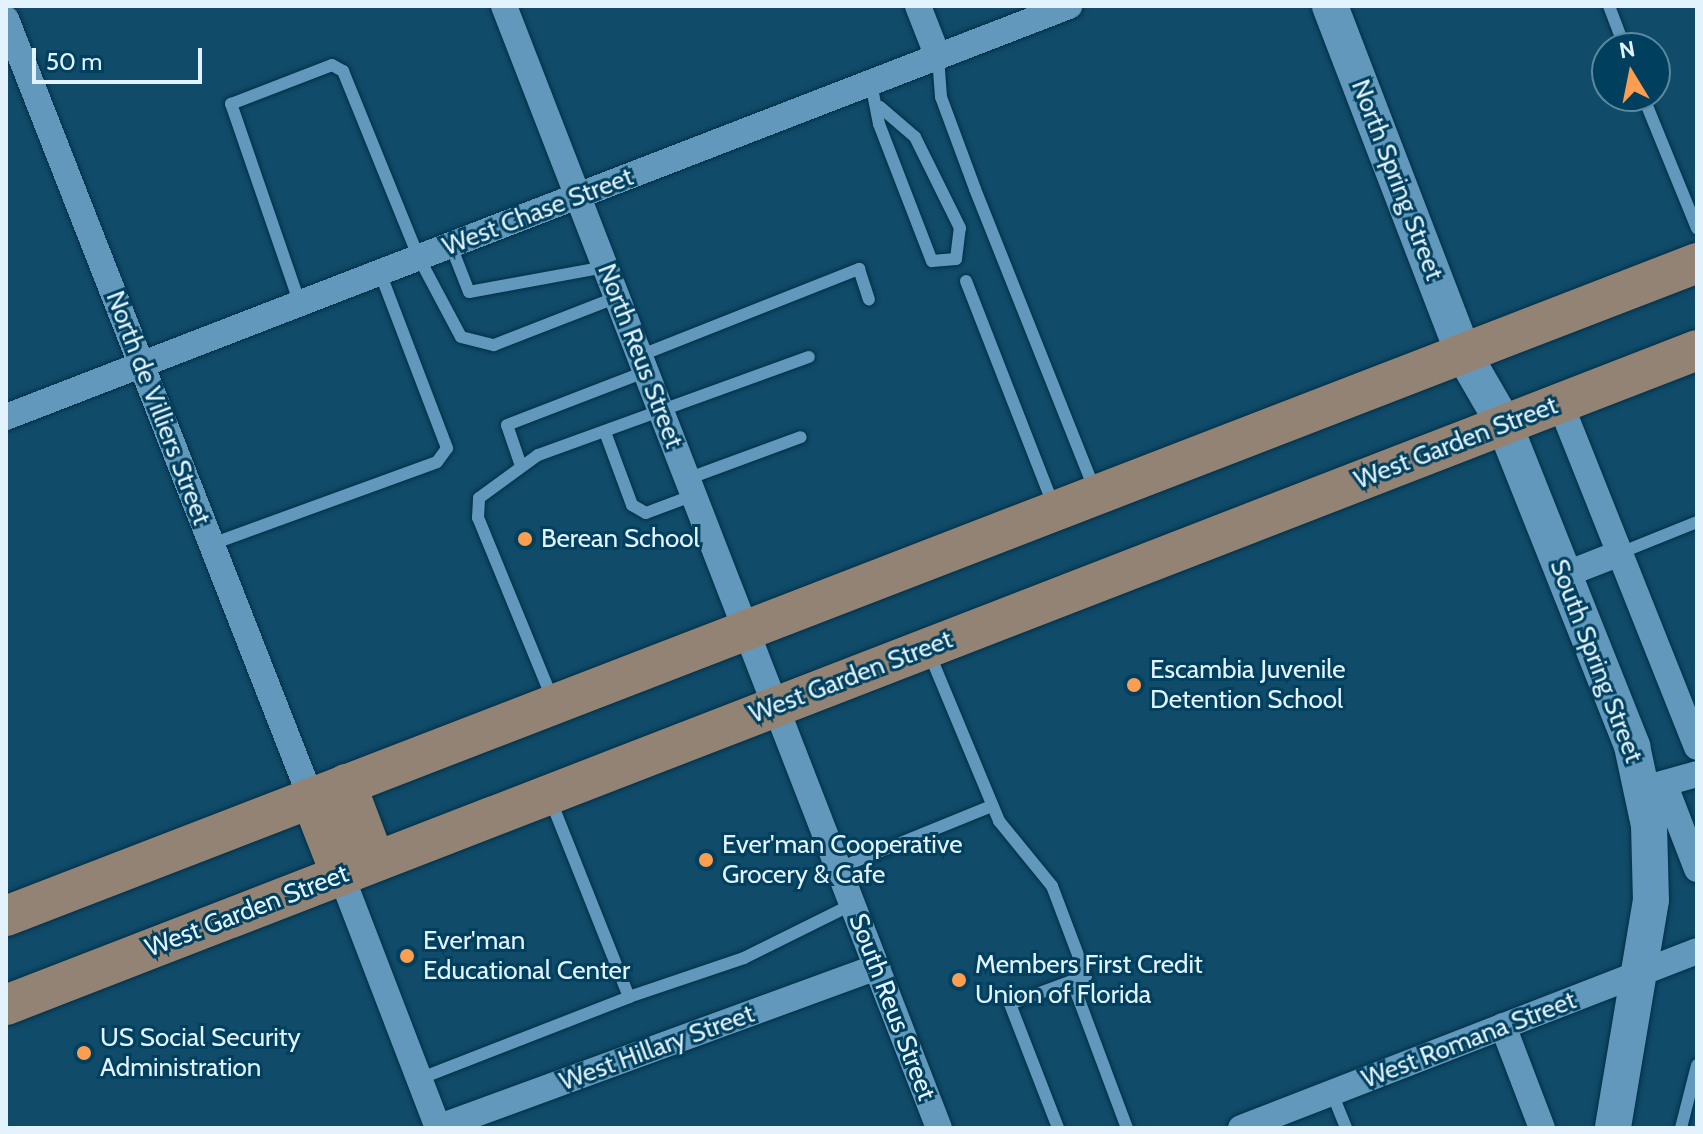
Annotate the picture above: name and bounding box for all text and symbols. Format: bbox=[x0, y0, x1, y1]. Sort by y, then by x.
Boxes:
scale bar bbox=[36, 32, 206, 82]
north arrow bbox=[1591, 32, 1671, 112]
text: N bbox=[1617, 35, 1637, 64]
text: 50 m bbox=[46, 47, 102, 76]
street label: North Spring Street bbox=[1344, 75, 1450, 285]
street label: West Chase Street bbox=[438, 161, 638, 263]
street label: North Reus Street bbox=[591, 260, 689, 452]
street label: North de Villiers Street bbox=[99, 287, 217, 529]
street label: West Garden Street bbox=[1350, 390, 1562, 496]
place label: Berean School bbox=[541, 523, 700, 555]
marker: Berean School bbox=[516, 530, 534, 548]
street label: South Spring Street bbox=[1543, 555, 1649, 767]
street label: West Garden Street bbox=[745, 624, 957, 730]
place label: Escambia Juvenile Detention School bbox=[1150, 654, 1346, 716]
marker: Escambia Juvenile Detention School bbox=[1125, 676, 1143, 694]
place label: Ever'man Cooperative Grocery & Cafe bbox=[722, 829, 963, 890]
marker: Ever'man Cooperative Grocery & Cafe bbox=[697, 851, 715, 869]
street label: West Garden Street bbox=[141, 858, 353, 964]
street label: South Reus Street bbox=[842, 909, 942, 1105]
place label: Ever'man Educational Center bbox=[423, 925, 630, 986]
marker: Ever'man Educational Center bbox=[398, 947, 416, 965]
place label: Members First Credit Union of Florida bbox=[975, 949, 1203, 1010]
marker: Members First Credit Union of Florida bbox=[950, 971, 968, 989]
street label: West Romana Street bbox=[1358, 985, 1580, 1095]
street label: West Hillary Street bbox=[556, 998, 758, 1098]
place label: US Social Security Administration bbox=[100, 1022, 301, 1084]
marker: US Social Security Administration bbox=[75, 1044, 93, 1062]

